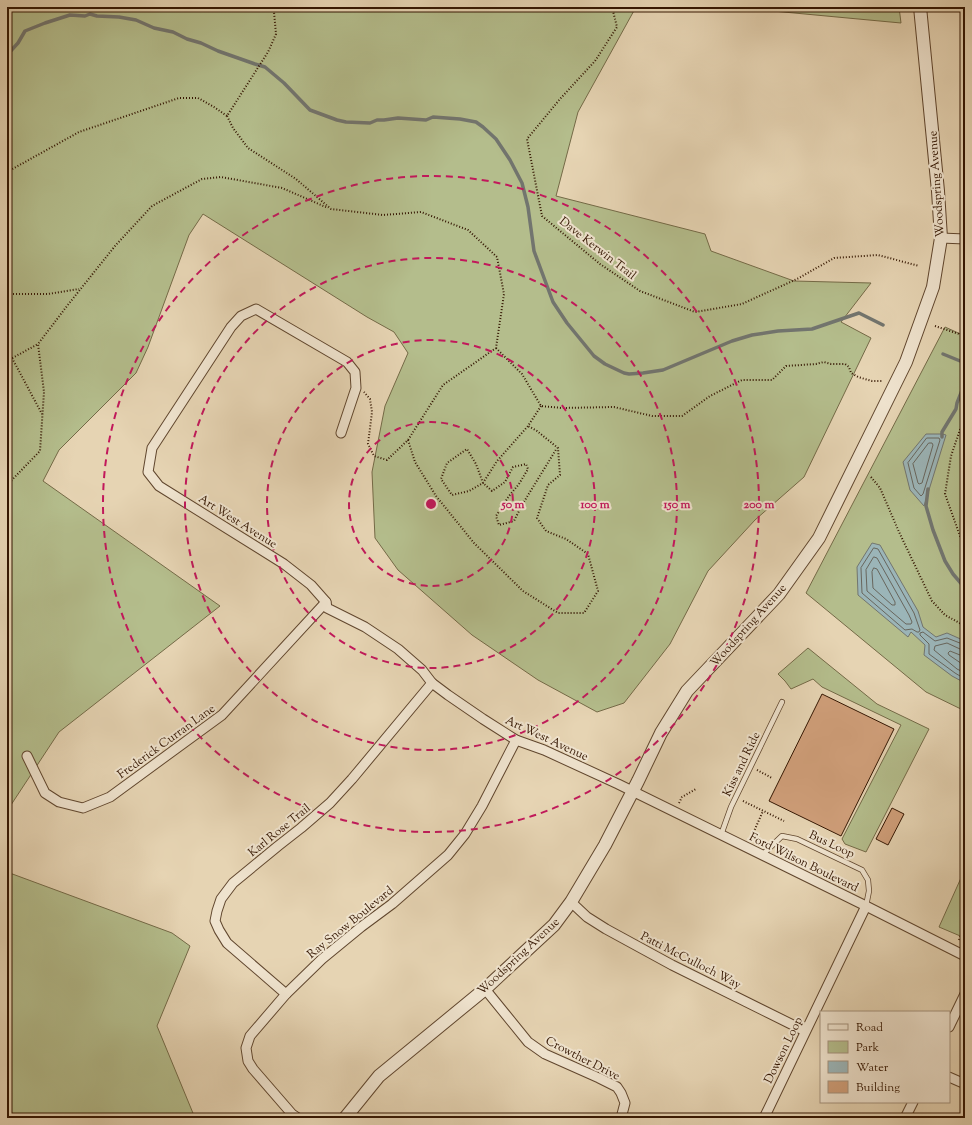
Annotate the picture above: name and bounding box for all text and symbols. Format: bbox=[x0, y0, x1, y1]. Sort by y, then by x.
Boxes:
street label: Woodspring Avenue bbox=[924, 130, 950, 238]
street label: Dave Kerwin Trail bbox=[555, 213, 640, 285]
street label: Art West Avenue bbox=[195, 490, 281, 554]
text: 50 m bbox=[501, 496, 525, 514]
text: 100 m bbox=[579, 496, 610, 514]
text: 150 m bbox=[662, 496, 691, 514]
text: 200 m bbox=[744, 496, 774, 514]
centre of rings bbox=[424, 497, 438, 511]
street label: Woodspring Avenue bbox=[706, 580, 791, 671]
street label: Frederick Curran Lane bbox=[114, 700, 220, 783]
street label: Art West Avenue bbox=[502, 712, 591, 766]
street label: Kiss and Ride bbox=[718, 729, 766, 800]
street label: Karl Rose Trail bbox=[244, 799, 315, 862]
street label: Bus Loop bbox=[806, 826, 858, 863]
street label: Ford Wilson Boulevard bbox=[746, 829, 862, 897]
street label: Ray Snow Boulevard bbox=[303, 882, 398, 963]
street label: Woodspring Avenue bbox=[473, 913, 564, 1000]
street label: Patti McCulloch Way bbox=[637, 928, 744, 994]
legend bbox=[820, 1011, 950, 1103]
street label: Dowson Loop bbox=[760, 1014, 808, 1087]
text: Road bbox=[856, 1019, 883, 1037]
street label: Crowther Drive bbox=[542, 1032, 623, 1086]
text: Park bbox=[856, 1039, 879, 1057]
text: Water bbox=[856, 1059, 889, 1077]
text: Building bbox=[856, 1079, 900, 1097]

